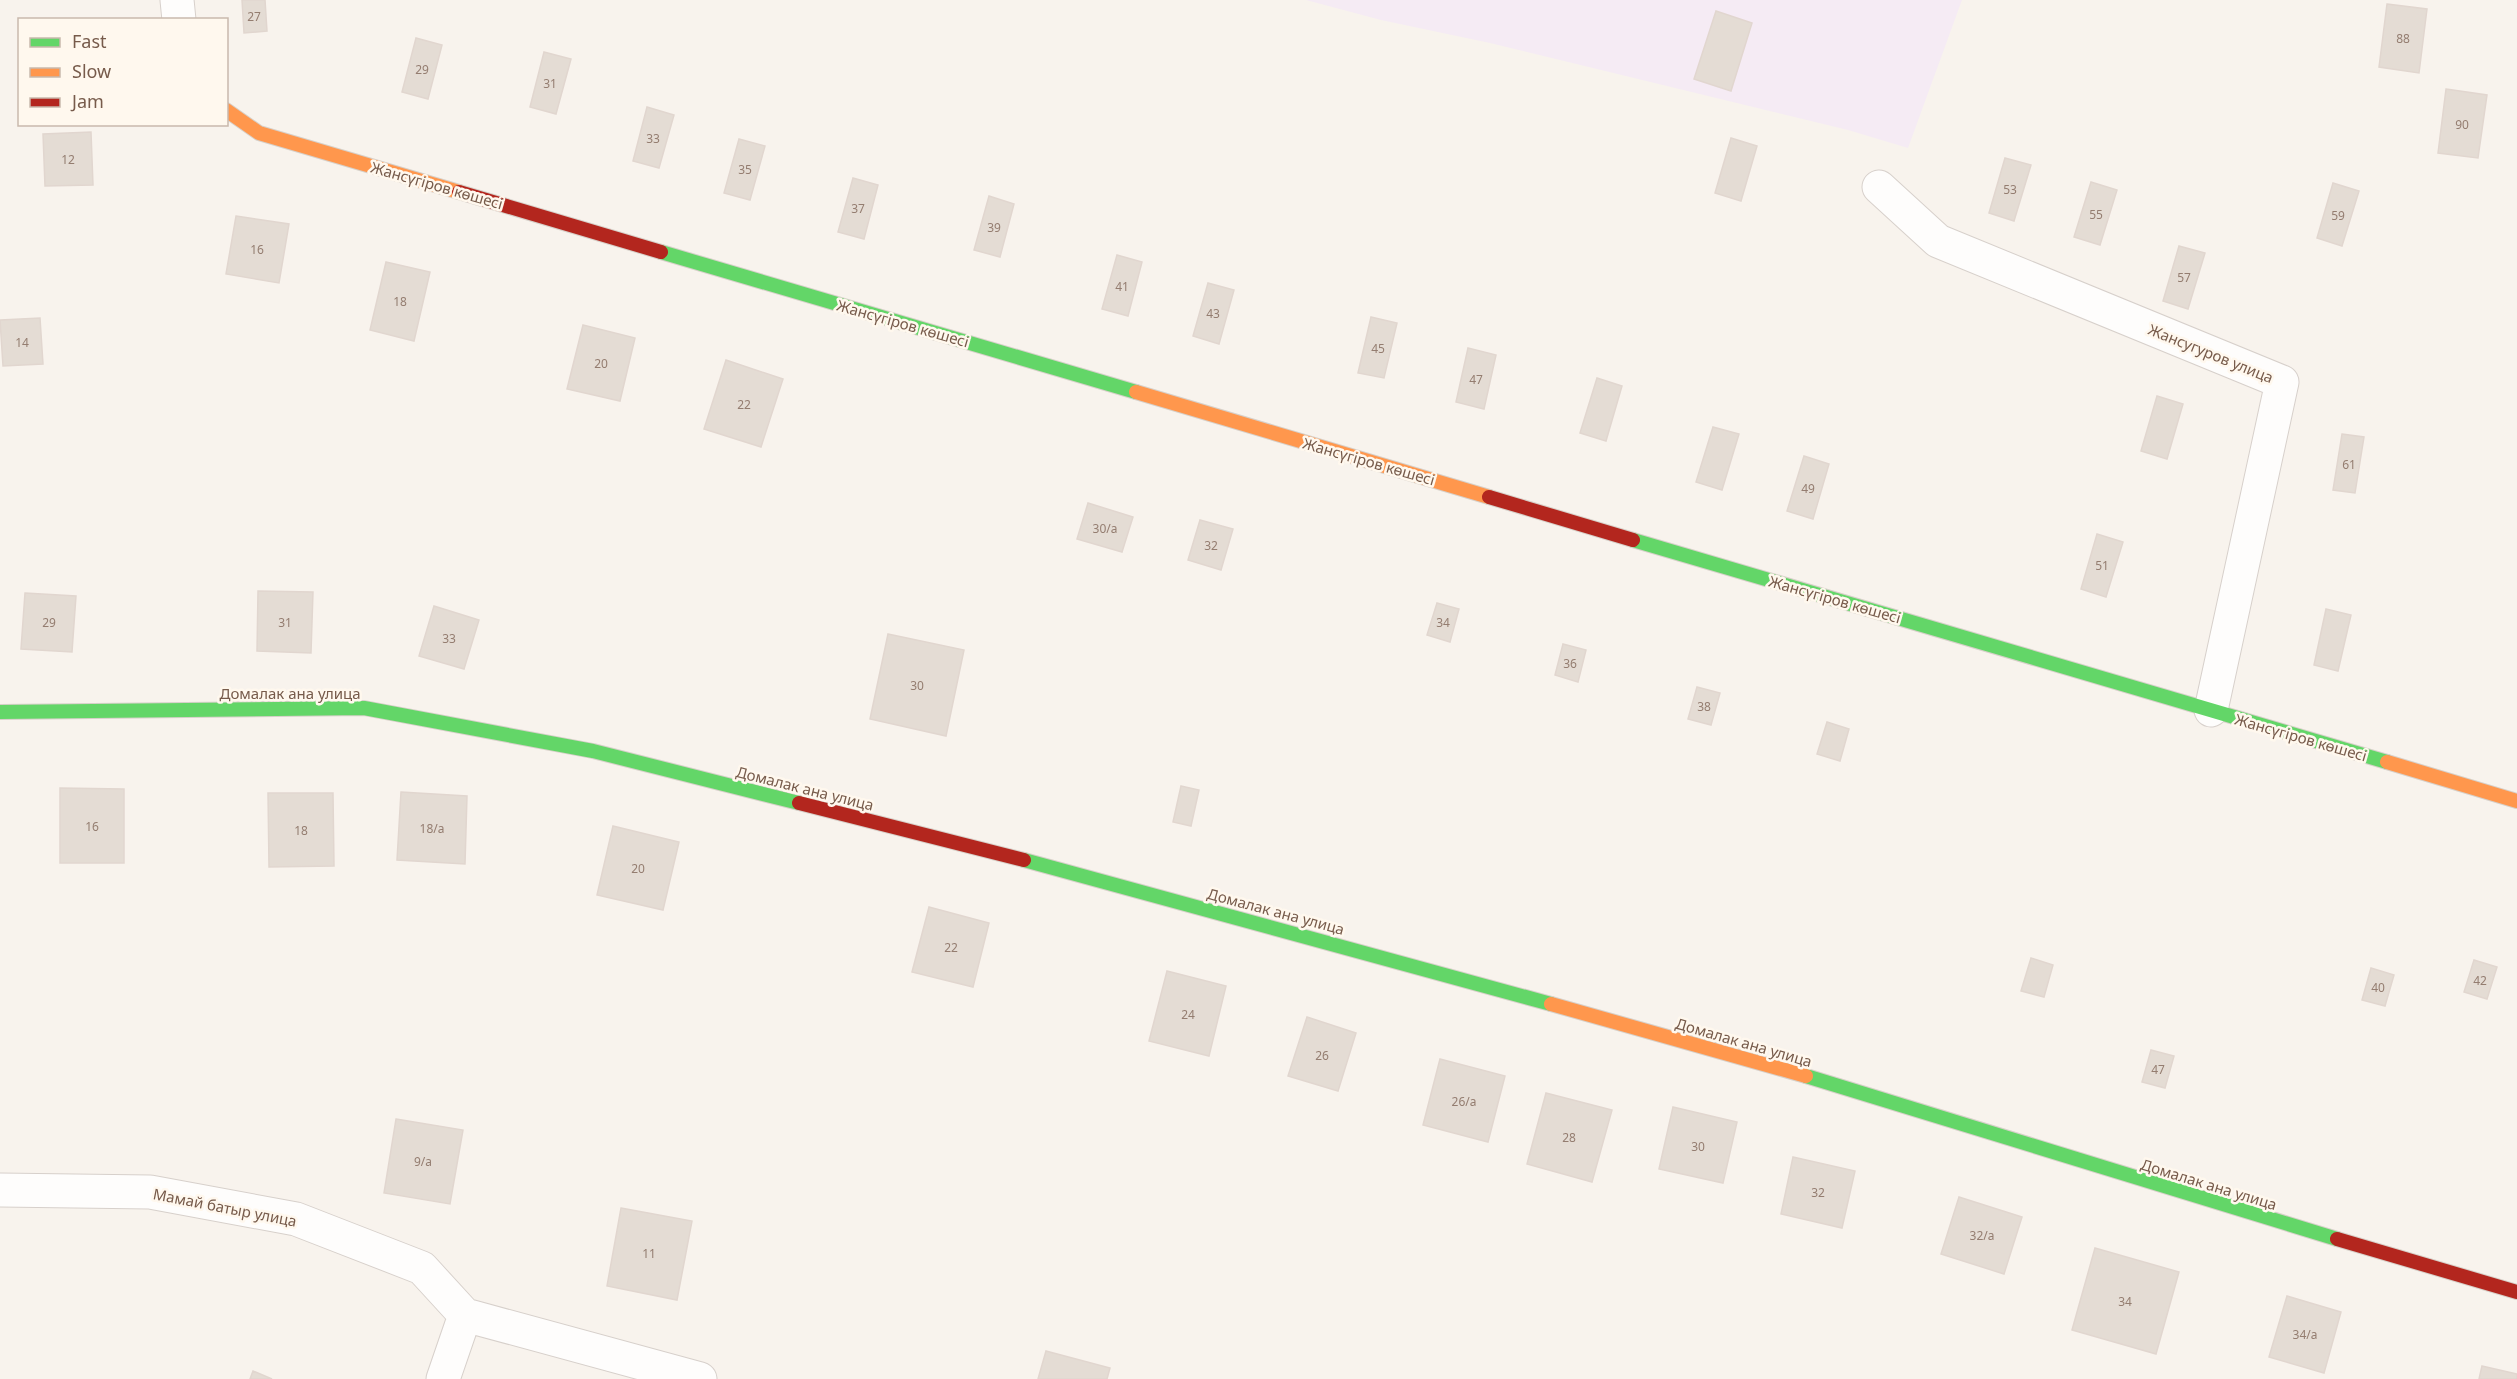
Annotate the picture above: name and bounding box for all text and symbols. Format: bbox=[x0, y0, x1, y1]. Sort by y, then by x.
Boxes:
house number: 27 bbox=[247, 8, 261, 25]
legend bbox=[18, 18, 228, 126]
text: Fast bbox=[72, 29, 107, 53]
house number: 88 bbox=[2396, 30, 2410, 47]
text: Slow bbox=[72, 59, 111, 83]
house number: 29 bbox=[415, 61, 429, 78]
house number: 31 bbox=[543, 75, 557, 92]
text: Jam bbox=[70, 89, 104, 113]
house number: 90 bbox=[2455, 116, 2469, 133]
house number: 33 bbox=[646, 130, 660, 147]
house number: 12 bbox=[61, 151, 75, 168]
street label: Жансүгіров көшесі bbox=[369, 157, 505, 213]
house number: 35 bbox=[738, 161, 752, 178]
house number: 53 bbox=[2003, 181, 2017, 198]
house number: 37 bbox=[851, 200, 865, 217]
house number: 55 bbox=[2089, 206, 2103, 223]
house number: 59 bbox=[2331, 207, 2345, 224]
house number: 39 bbox=[987, 219, 1001, 236]
house number: 16 bbox=[250, 241, 264, 258]
house number: 57 bbox=[2177, 269, 2191, 286]
house number: 41 bbox=[1115, 278, 1129, 295]
house number: 18 bbox=[393, 293, 407, 310]
street label: Жансүгіров көшесі bbox=[835, 295, 971, 351]
house number: 43 bbox=[1206, 305, 1220, 322]
street label: Жансугуров улица bbox=[2146, 319, 2276, 387]
house number: 14 bbox=[15, 334, 29, 351]
house number: 45 bbox=[1371, 340, 1385, 357]
house number: 20 bbox=[594, 355, 608, 372]
house number: 47 bbox=[1469, 371, 1483, 388]
house number: 22 bbox=[737, 396, 751, 413]
street label: Жансүгіров көшесі bbox=[1301, 433, 1437, 489]
house number: 61 bbox=[2342, 456, 2356, 473]
house number: 49 bbox=[1801, 480, 1815, 497]
house number: 30/а bbox=[1093, 520, 1117, 537]
house number: 32 bbox=[1204, 537, 1218, 554]
house number: 51 bbox=[2095, 557, 2109, 574]
street label: Жансүгіров көшесі bbox=[1767, 571, 1903, 627]
house number: 29 bbox=[42, 614, 56, 631]
house number: 31 bbox=[278, 614, 292, 631]
house number: 34 bbox=[1436, 614, 1450, 631]
house number: 33 bbox=[442, 630, 456, 647]
house number: 36 bbox=[1563, 655, 1577, 672]
house number: 30 bbox=[910, 677, 924, 694]
street label: Домалак ана улица bbox=[219, 683, 361, 703]
house number: 38 bbox=[1697, 698, 1711, 715]
street label: Жансүгіров көшесі bbox=[2233, 709, 2369, 765]
street label: Домалак ана улица bbox=[734, 761, 876, 815]
house number: 16 bbox=[85, 818, 99, 835]
house number: 18/а bbox=[420, 820, 444, 837]
house number: 18 bbox=[294, 822, 308, 839]
house number: 20 bbox=[631, 860, 645, 877]
street label: Домалак ана улица bbox=[1205, 883, 1347, 939]
house number: 22 bbox=[944, 939, 958, 956]
house number: 42 bbox=[2473, 972, 2487, 989]
house number: 40 bbox=[2371, 979, 2385, 996]
house number: 24 bbox=[1181, 1006, 1195, 1023]
street label: Домалак ана улица bbox=[1673, 1013, 1815, 1071]
house number: 26 bbox=[1315, 1047, 1329, 1064]
house number: 47 bbox=[2151, 1061, 2165, 1078]
house number: 26/а bbox=[1452, 1093, 1476, 1110]
house number: 28 bbox=[1562, 1129, 1576, 1146]
house number: 30 bbox=[1691, 1138, 1705, 1155]
house number: 9/а bbox=[414, 1153, 432, 1170]
street label: Домалак ана улица bbox=[2139, 1154, 2279, 1214]
street label: Мамай батыр улица bbox=[151, 1183, 299, 1231]
house number: 32 bbox=[1811, 1184, 1825, 1201]
house number: 32/а bbox=[1970, 1227, 1994, 1244]
house number: 11 bbox=[642, 1245, 656, 1262]
house number: 34 bbox=[2118, 1293, 2132, 1310]
house number: 34/а bbox=[2293, 1326, 2317, 1343]

